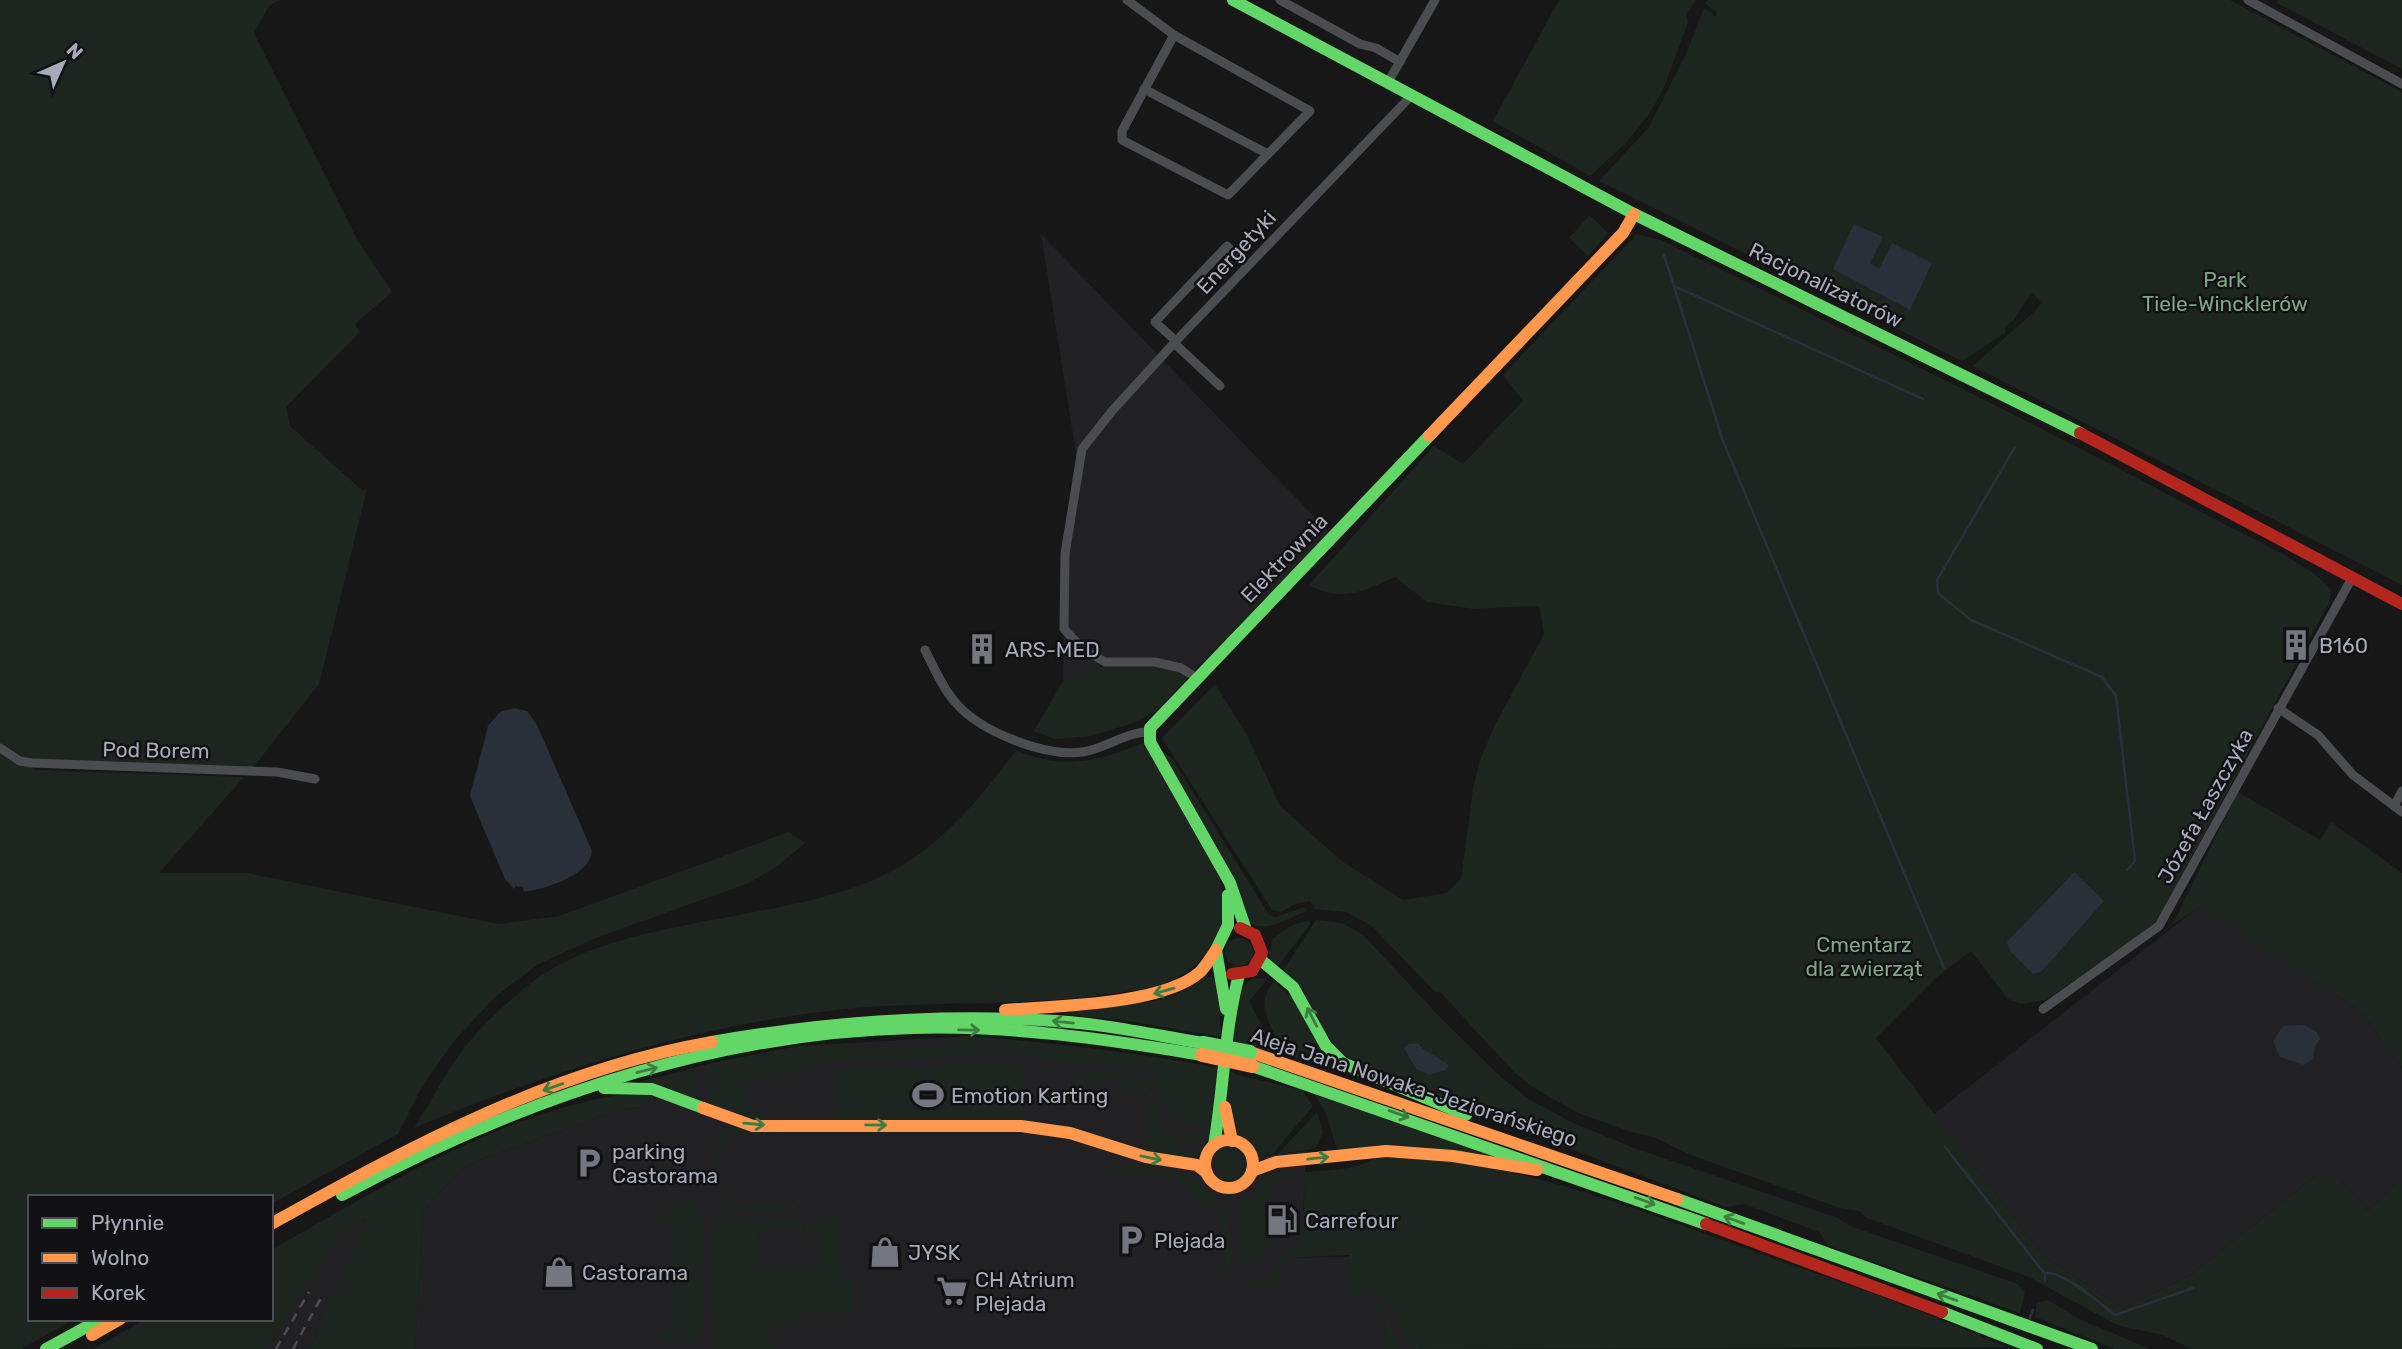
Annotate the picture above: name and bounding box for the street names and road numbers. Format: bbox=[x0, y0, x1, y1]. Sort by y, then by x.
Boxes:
street label: Energetyki bbox=[1191, 205, 1281, 299]
street label: Racjonalizatorów bbox=[1745, 237, 1907, 333]
street label: Elektrownia bbox=[1235, 508, 1333, 608]
street label: Józefa Łaszczyka bbox=[2152, 724, 2258, 888]
street label: Pod Borem bbox=[102, 737, 210, 763]
street label: Aleja Jana Nowaka-Jeziorańskiego bbox=[1248, 1022, 1580, 1152]

